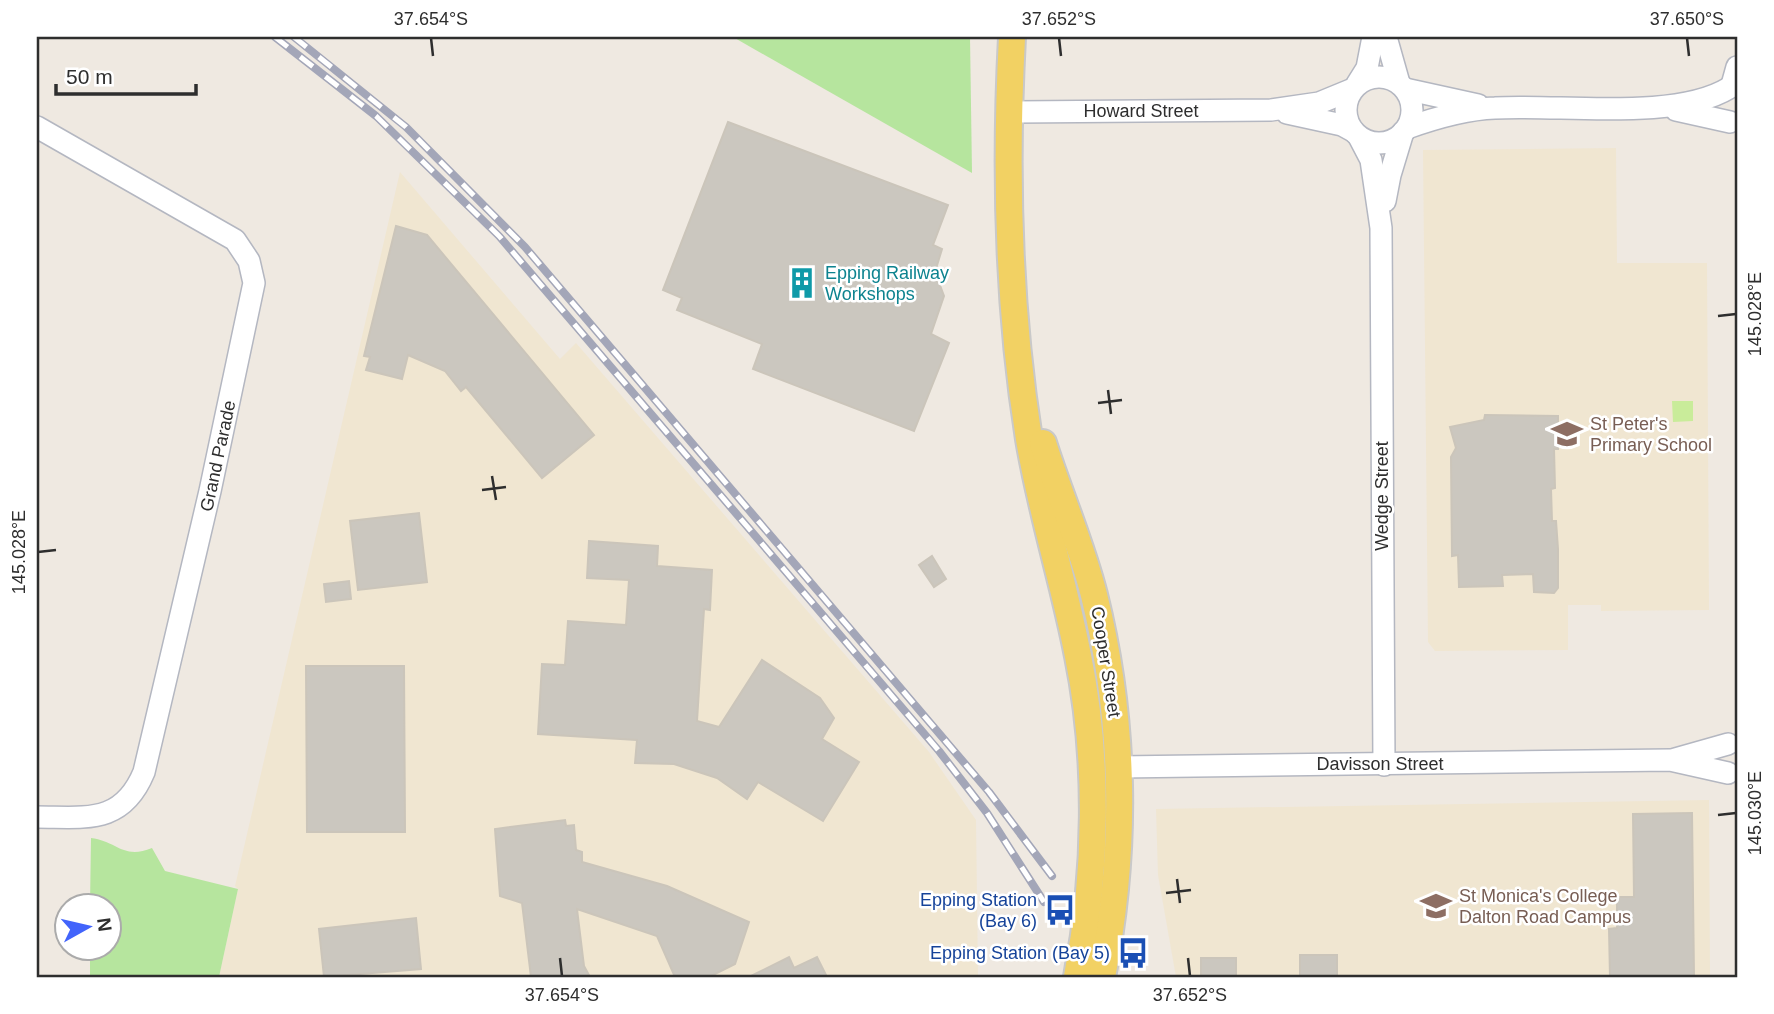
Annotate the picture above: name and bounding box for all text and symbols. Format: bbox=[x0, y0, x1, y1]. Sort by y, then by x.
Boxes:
text: 37.654°S bbox=[394, 9, 468, 29]
text: 37.652°S bbox=[1022, 9, 1096, 29]
text: 37.650°S bbox=[1650, 9, 1724, 29]
scale bar bbox=[56, 52, 196, 96]
text: 50 m bbox=[66, 65, 113, 88]
street label: Howard Street bbox=[1083, 101, 1199, 121]
place label: Epping Railway Workshops bbox=[825, 263, 949, 304]
building icon: Epping Railway Workshops bbox=[785, 266, 819, 300]
text: 145.028°E bbox=[1745, 272, 1765, 356]
street label: Grand Parade bbox=[196, 399, 240, 513]
place label: St Peter's Primary School bbox=[1590, 414, 1712, 455]
school or university icon: St Peter's Primary School bbox=[1550, 417, 1584, 451]
street label: Wedge Street bbox=[1372, 441, 1392, 551]
text: 145.028°E bbox=[9, 510, 29, 594]
street label: Cooper Street bbox=[1087, 605, 1125, 719]
street label: Davisson Street bbox=[1316, 754, 1444, 774]
text: 145.030°E bbox=[1745, 771, 1765, 855]
place label: St Monica's College Dalton Road Campus bbox=[1459, 886, 1631, 927]
school or university icon: St Monica's College Dalton Road Campus bbox=[1419, 889, 1453, 923]
place label: Epping Station (Bay 6) bbox=[920, 890, 1037, 931]
north arrow bbox=[52, 892, 122, 962]
bus stop icon: Epping Station (Bay 6) bbox=[1043, 893, 1077, 927]
text: N bbox=[93, 916, 116, 933]
bus stop icon: Epping Station (Bay 5) bbox=[1116, 936, 1150, 970]
place label: Epping Station (Bay 5) bbox=[930, 943, 1110, 963]
text: 37.654°S bbox=[525, 985, 599, 1005]
text: 37.652°S bbox=[1153, 985, 1227, 1005]

